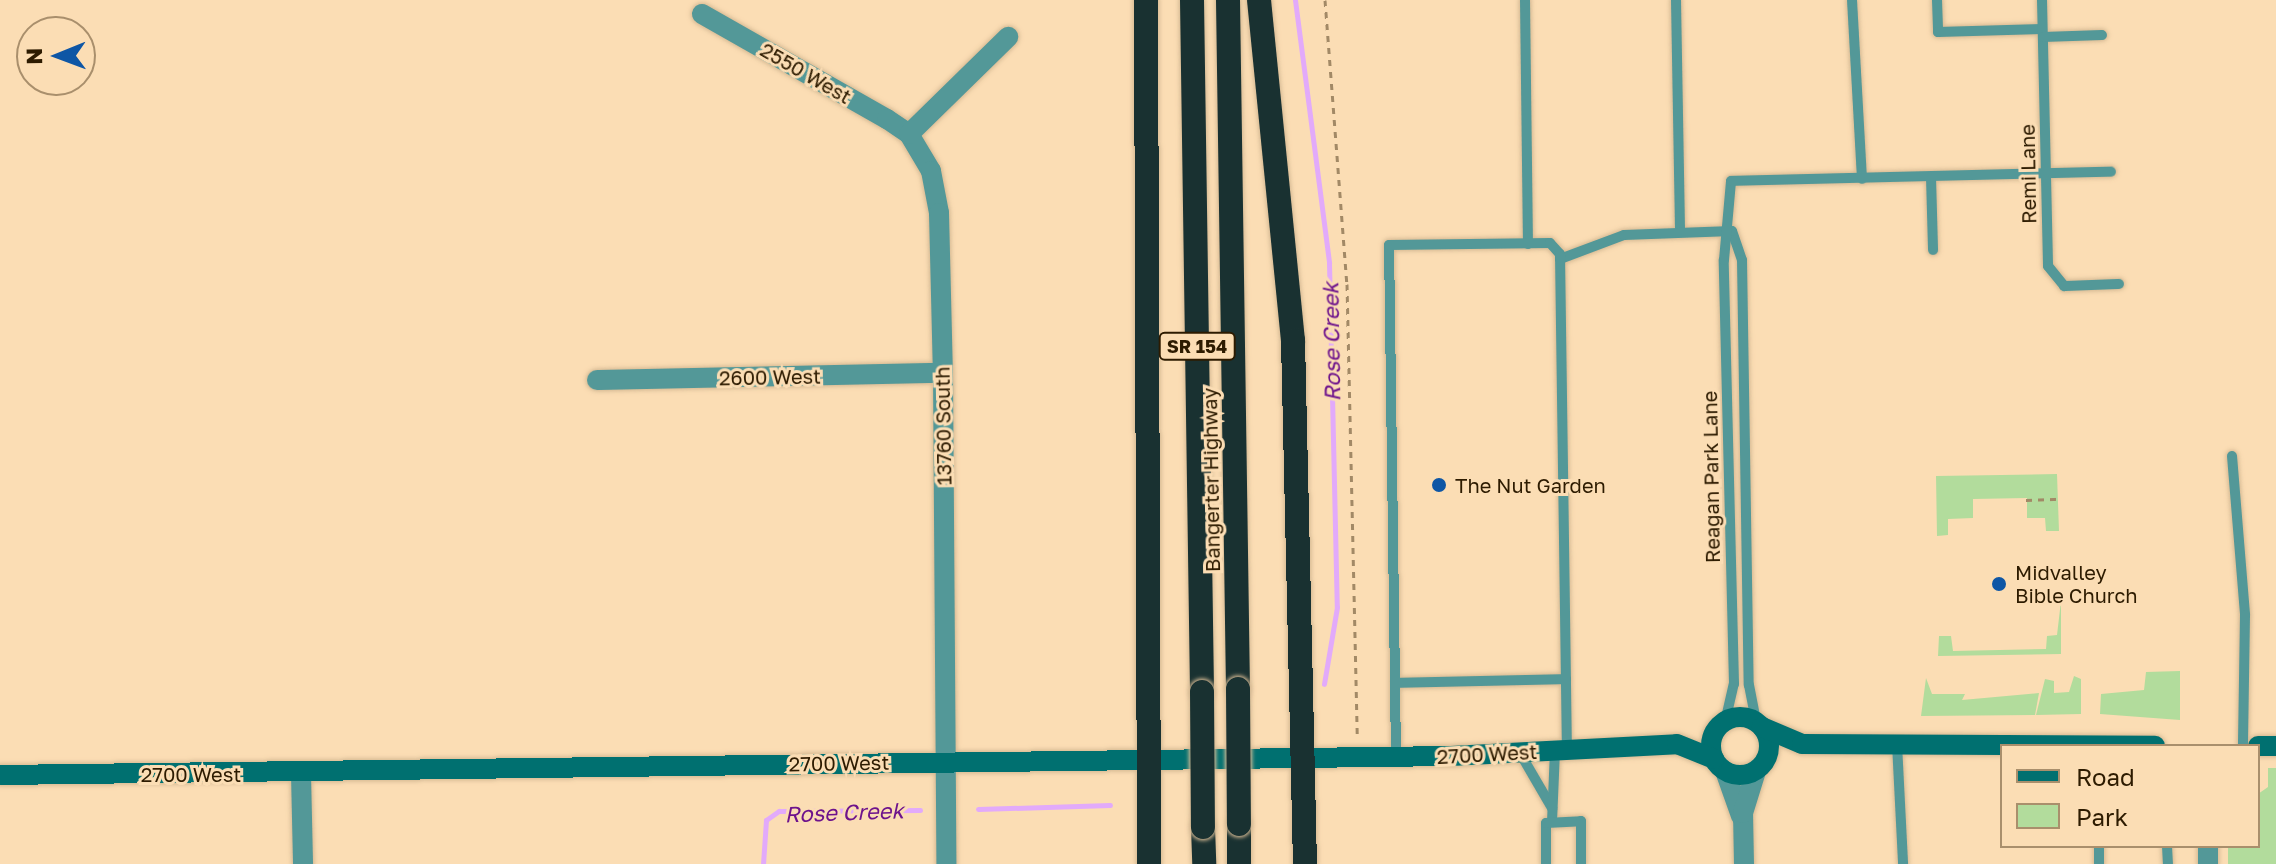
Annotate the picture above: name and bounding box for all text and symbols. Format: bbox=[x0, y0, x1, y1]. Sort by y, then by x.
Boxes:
north arrow bbox=[16, 16, 96, 96]
street label: 2550 West bbox=[756, 37, 856, 109]
text: N bbox=[20, 48, 47, 65]
street label: Remi Lane bbox=[2015, 124, 2041, 224]
water label: Rose Creek bbox=[1317, 282, 1345, 402]
road number: SR 154 bbox=[1157, 332, 1237, 360]
street label: 2600 West bbox=[719, 364, 821, 390]
street label: 13760 South bbox=[930, 366, 956, 486]
street label: Bangerter Highway bbox=[1197, 388, 1225, 572]
street label: Reagan Park Lane bbox=[1697, 391, 1725, 563]
place label: The Nut Garden bbox=[1455, 473, 1606, 497]
marker: The Nut Garden bbox=[1430, 476, 1448, 494]
place label: Midvalley Bible Church bbox=[2015, 560, 2138, 607]
marker: Midvalley Bible Church bbox=[1990, 575, 2008, 593]
street label: 2700 West bbox=[1436, 739, 1538, 769]
legend bbox=[2000, 744, 2260, 848]
street label: 2700 West bbox=[788, 750, 890, 776]
street label: 2700 West bbox=[141, 762, 241, 786]
text: Road bbox=[2076, 762, 2135, 791]
water label: Rose Creek bbox=[784, 797, 904, 827]
text: Park bbox=[2076, 802, 2128, 831]

